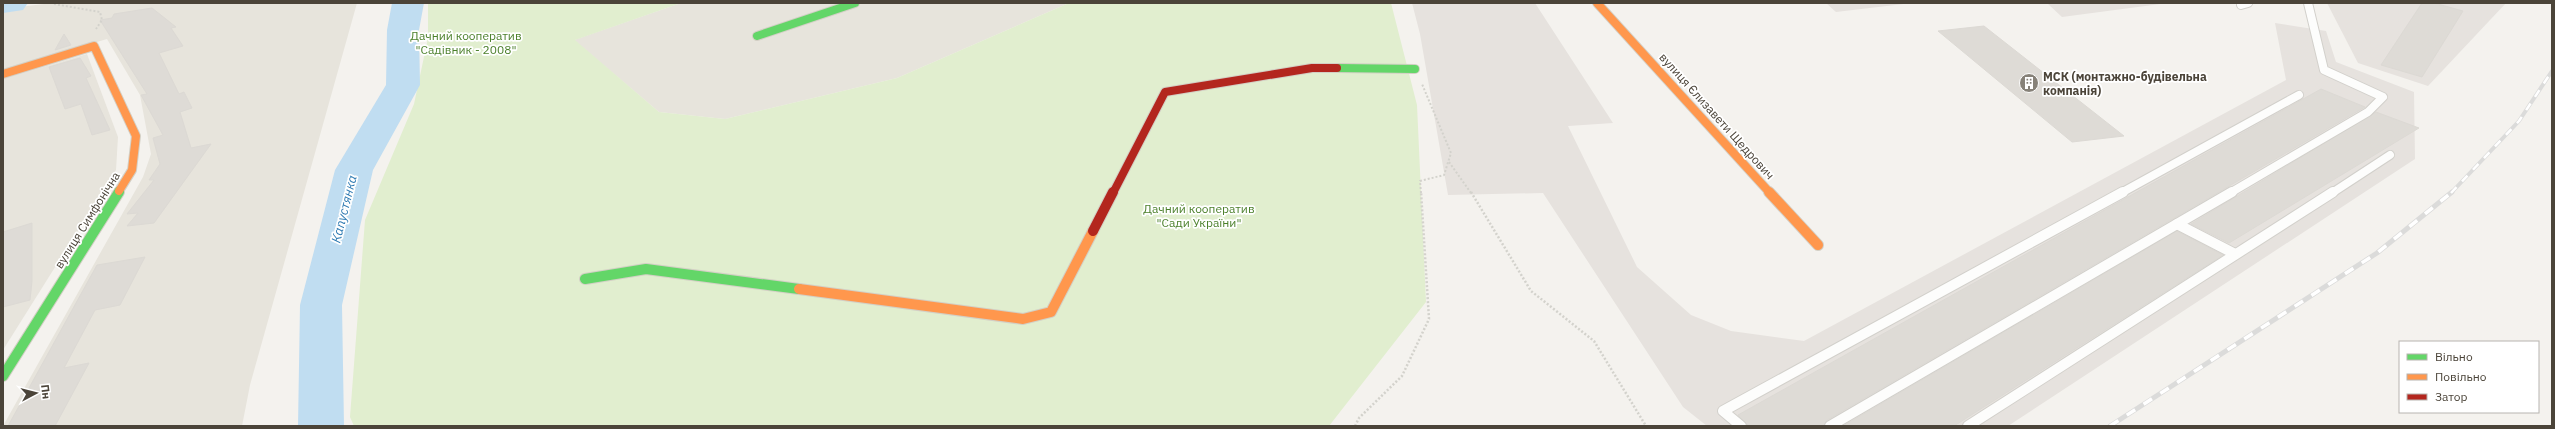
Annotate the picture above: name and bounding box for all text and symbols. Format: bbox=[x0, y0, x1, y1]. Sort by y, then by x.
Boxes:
park label: Дачний кооператив "Садівник - 2008" bbox=[410, 28, 522, 57]
street label: вулиця Єлизавети Щедрович bbox=[1656, 50, 1778, 182]
place label: МСК (монтажно-будівельна компанія) bbox=[2043, 69, 2207, 98]
building icon: МСК (монтажно-будівельна компанія) bbox=[2018, 72, 2040, 94]
street label: вулиця Симфонічна bbox=[51, 168, 123, 271]
water label: Капустянка bbox=[327, 173, 361, 245]
park label: Дачний кооператив "Сади України" bbox=[1143, 201, 1255, 230]
legend bbox=[2399, 341, 2539, 413]
text: Вільно bbox=[2435, 349, 2473, 364]
text: Повільно bbox=[2435, 369, 2487, 384]
north arrow bbox=[16, 373, 56, 413]
text: Пн bbox=[38, 384, 54, 400]
text: Затор bbox=[2435, 389, 2468, 404]

